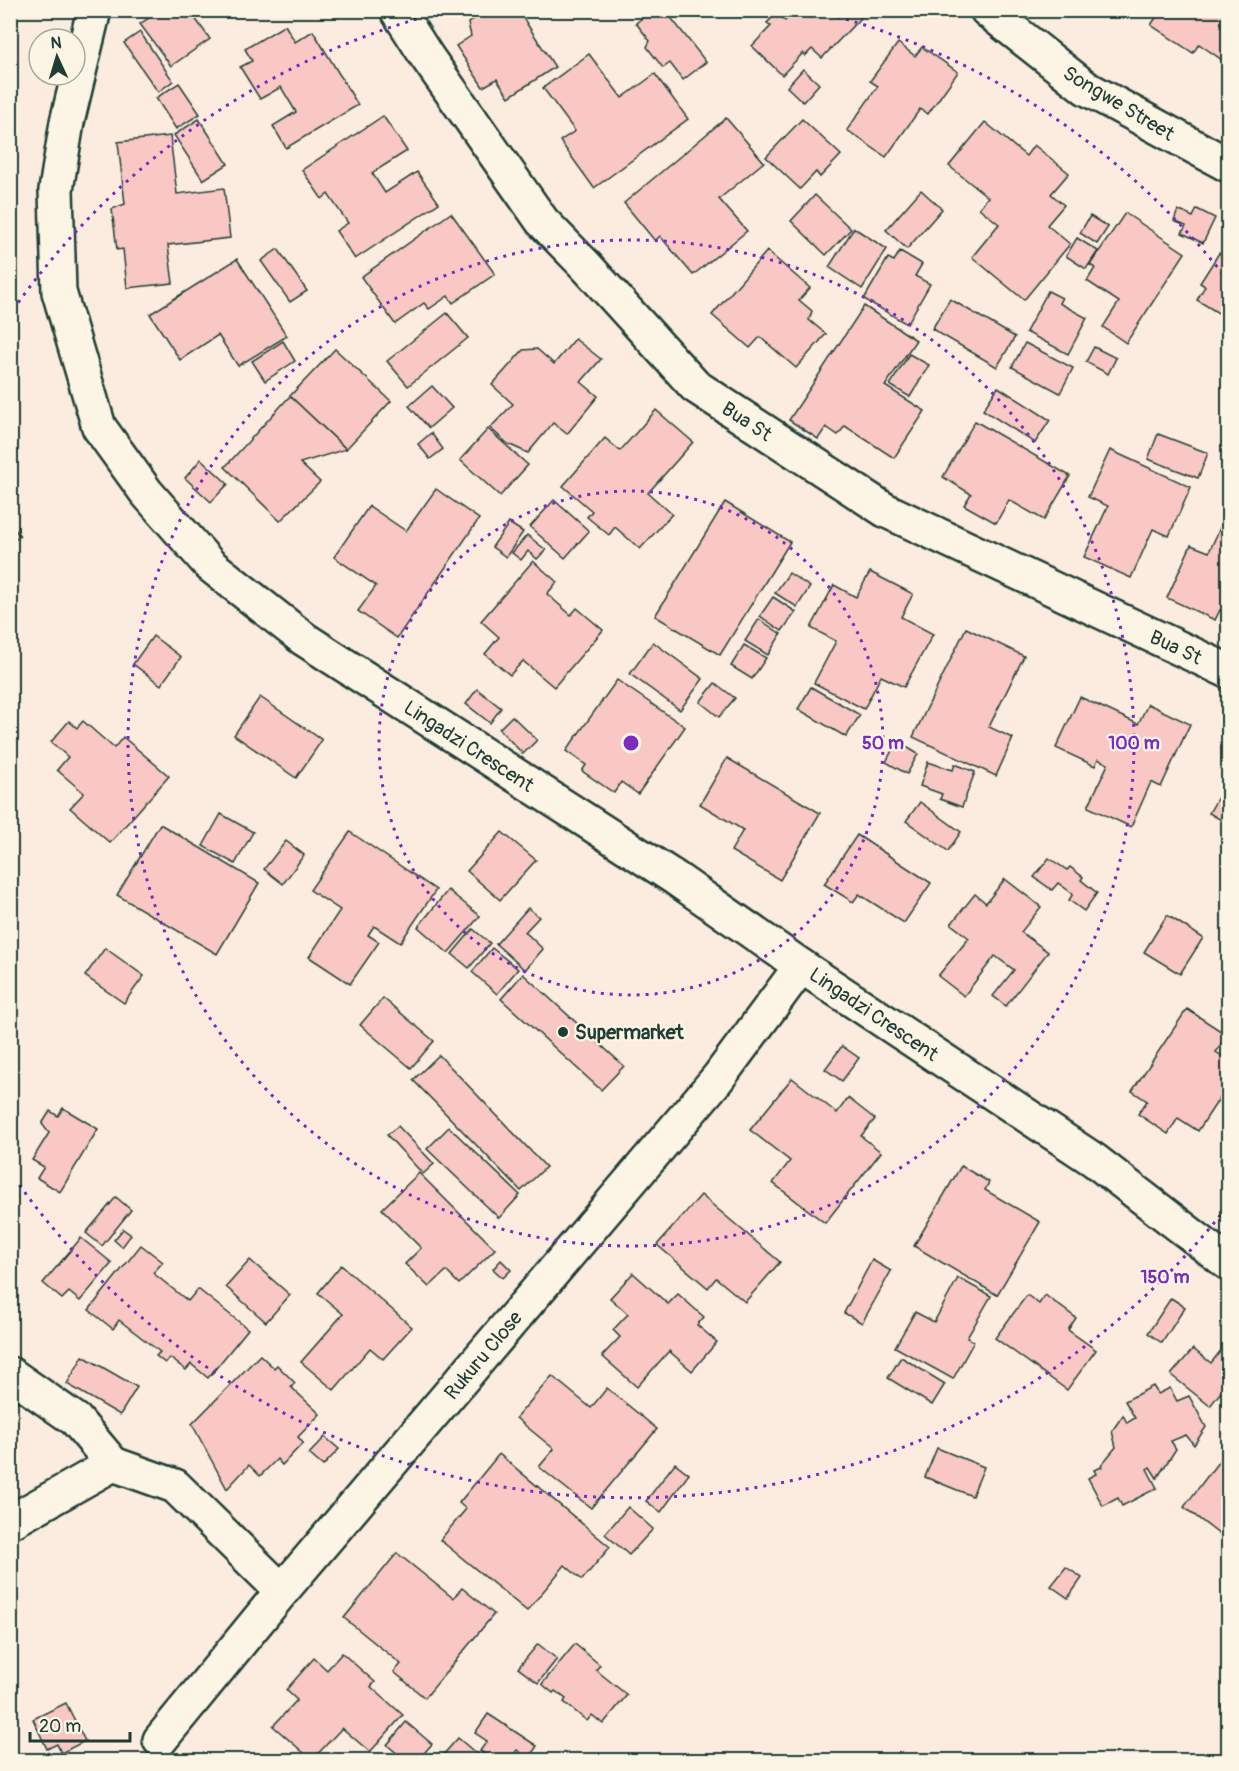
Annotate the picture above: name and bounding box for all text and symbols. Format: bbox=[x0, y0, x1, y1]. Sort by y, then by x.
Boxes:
north arrow bbox=[27, 27, 87, 87]
text: N bbox=[50, 33, 62, 53]
street label: Songwe Street bbox=[1059, 60, 1180, 147]
street label: Bua St bbox=[717, 396, 777, 447]
street label: Bua St bbox=[1146, 625, 1207, 671]
street label: Lingadzi Crescent bbox=[399, 695, 539, 798]
text: 50 m bbox=[862, 732, 904, 755]
text: 100 m bbox=[1108, 732, 1160, 755]
centre of rings bbox=[621, 733, 641, 753]
street label: Lingadzi Crescent bbox=[805, 962, 944, 1067]
place label: Supermarket bbox=[575, 1020, 685, 1045]
marker: Supermarket bbox=[556, 1025, 570, 1039]
text: 150 m bbox=[1141, 1266, 1190, 1289]
street label: Rukuru Close bbox=[439, 1306, 528, 1405]
scale bar bbox=[30, 1705, 130, 1743]
text: 20 m bbox=[39, 1715, 81, 1738]

